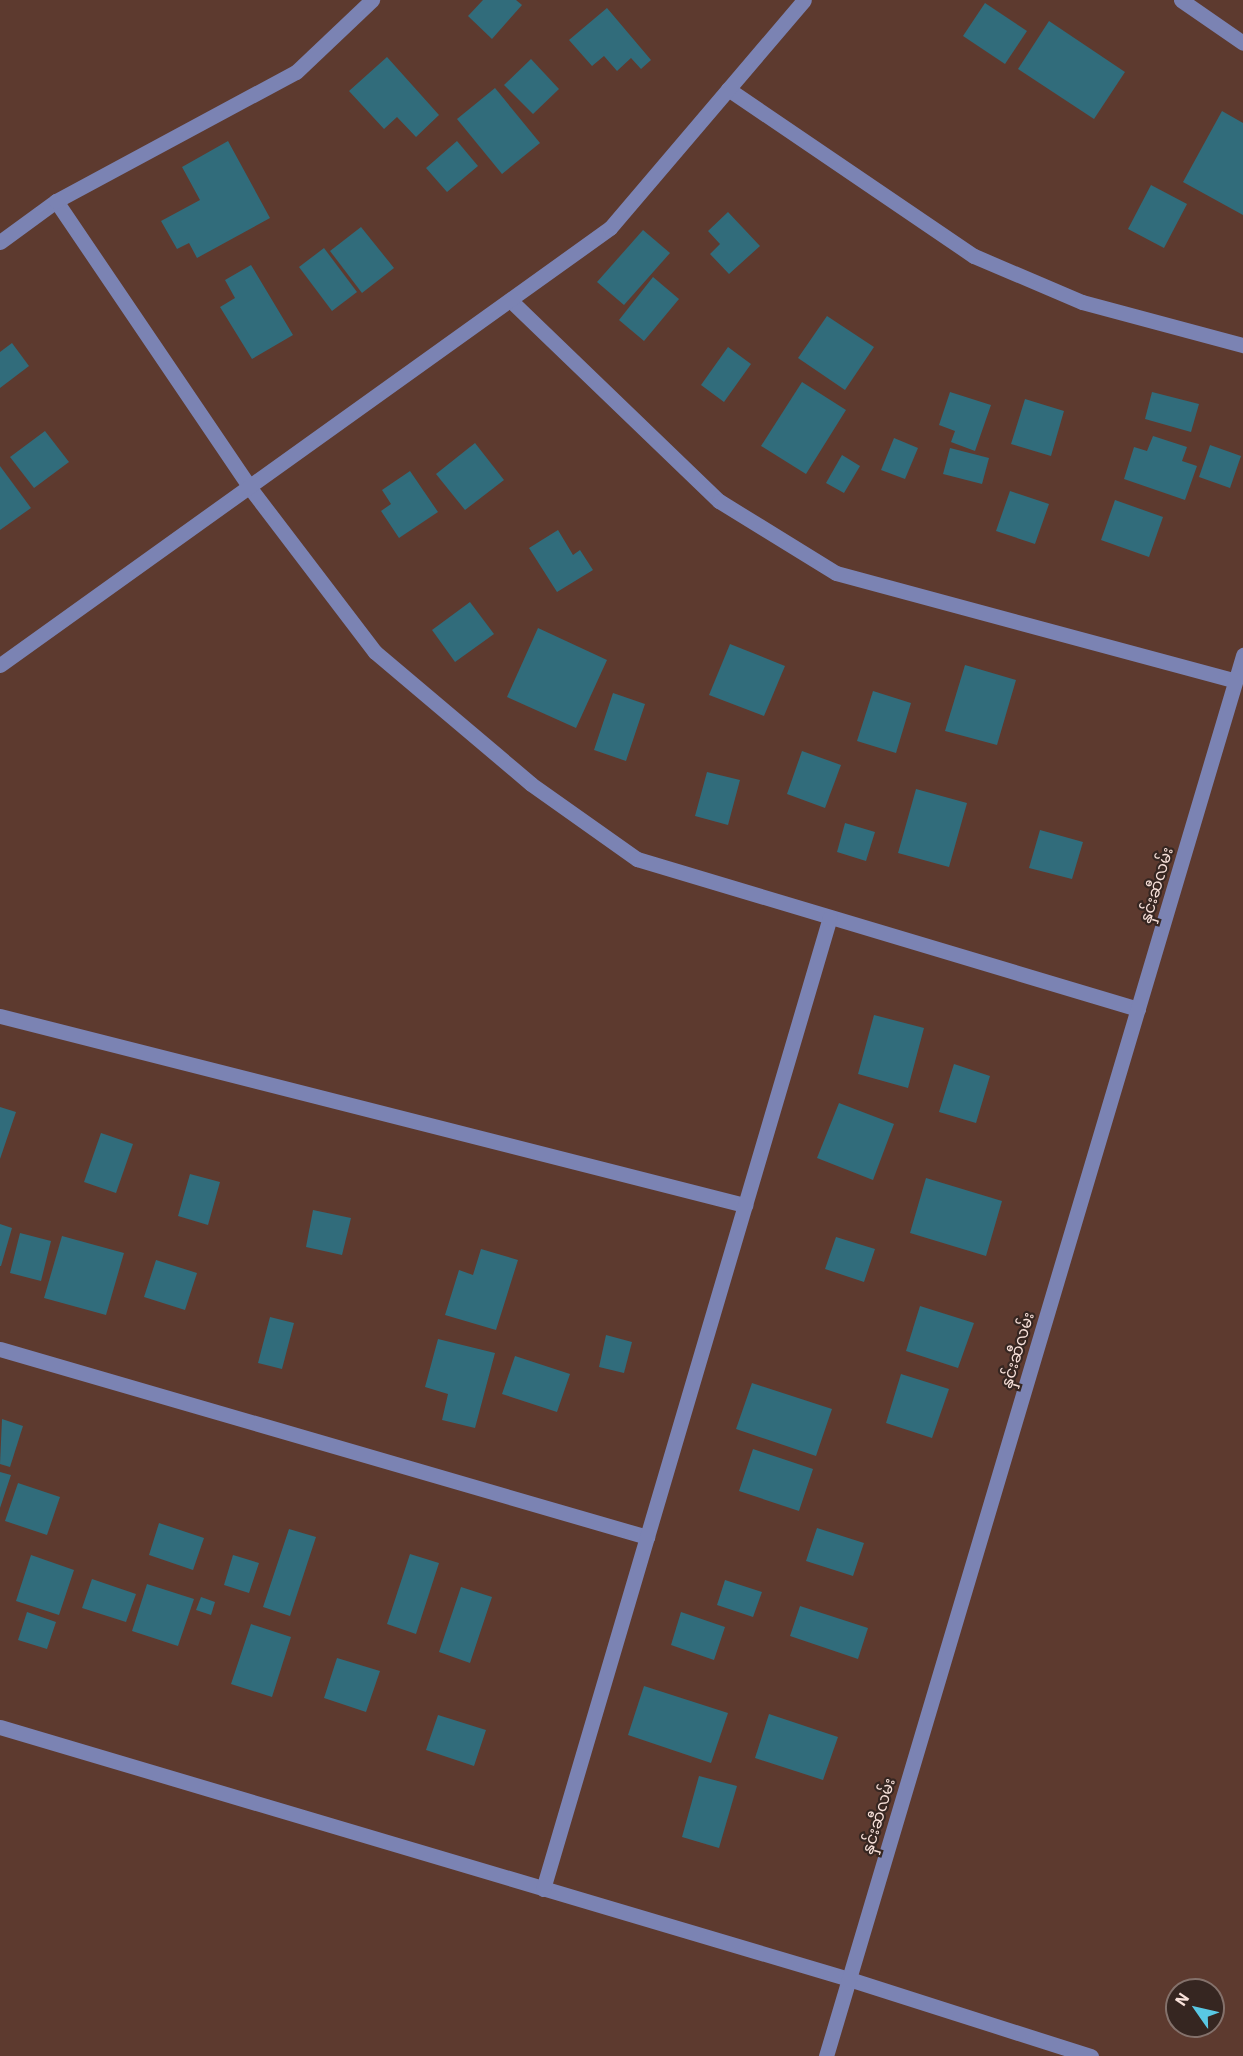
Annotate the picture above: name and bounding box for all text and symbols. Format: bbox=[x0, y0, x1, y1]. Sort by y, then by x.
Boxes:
street label: နှင်းဆီလမ်း bbox=[1135, 845, 1177, 925]
street label: နှင်းဆီလမ်း bbox=[996, 1310, 1038, 1390]
street label: နှင်းဆီလမ်း bbox=[857, 1776, 899, 1856]
north arrow bbox=[1165, 1978, 1225, 2038]
text: N bbox=[1170, 1989, 1193, 2009]

